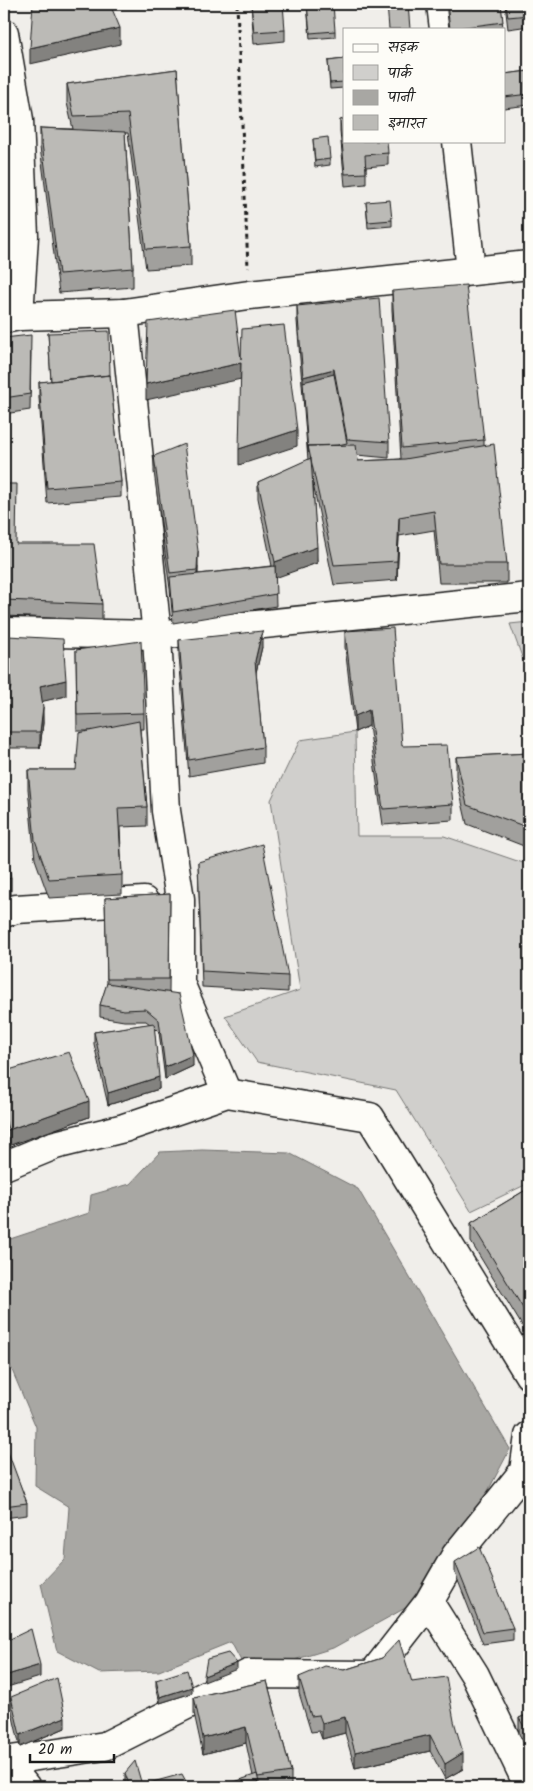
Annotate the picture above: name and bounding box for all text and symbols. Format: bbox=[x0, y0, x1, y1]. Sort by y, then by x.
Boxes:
legend bbox=[343, 28, 506, 142]
text: सड़क bbox=[388, 36, 420, 60]
text: पार्क bbox=[387, 62, 414, 86]
text: पानी bbox=[387, 86, 417, 110]
text: इमारत bbox=[388, 112, 428, 136]
scale bar bbox=[30, 1731, 114, 1763]
text: 20 m bbox=[38, 1738, 72, 1762]

